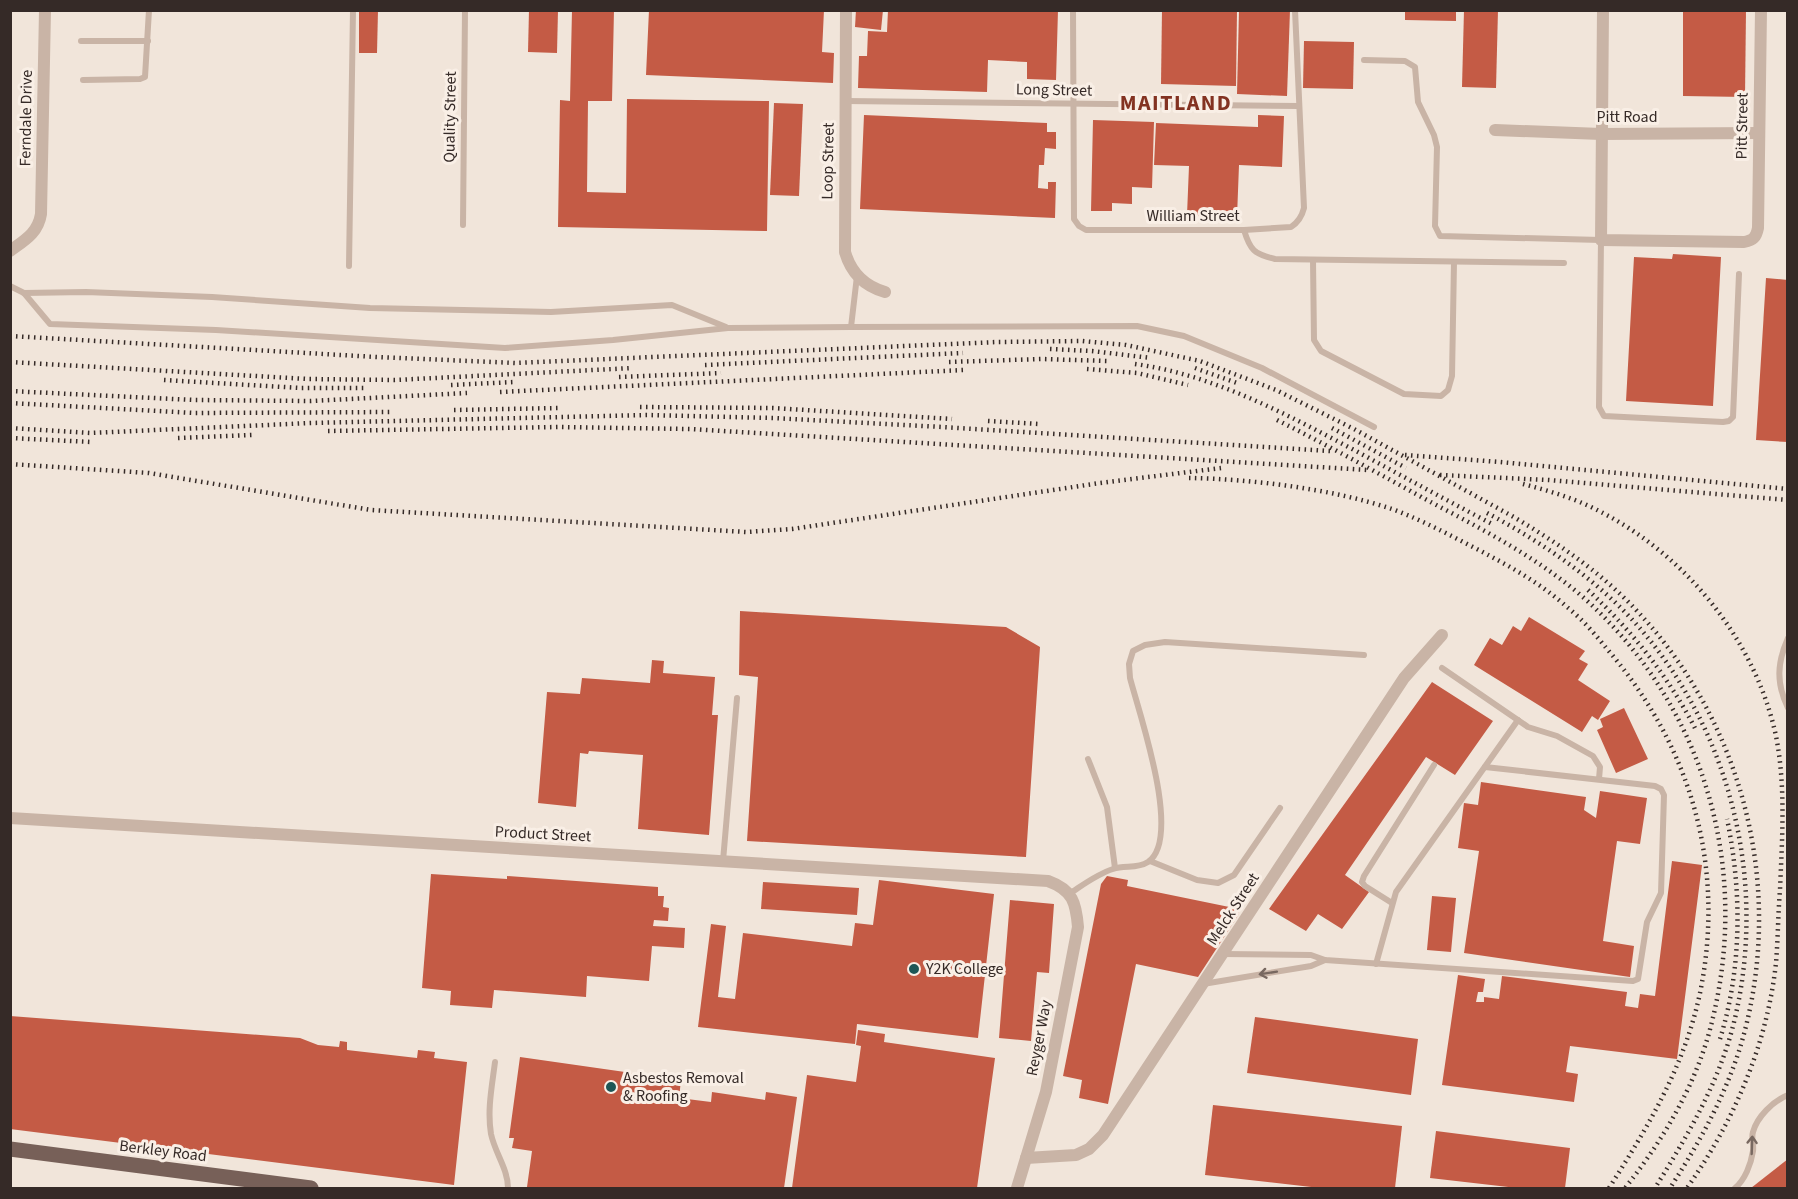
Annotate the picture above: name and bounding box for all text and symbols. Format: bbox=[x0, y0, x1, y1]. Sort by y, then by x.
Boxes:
street label: Ferndale Drive bbox=[14, 69, 38, 167]
street label: Quality Street bbox=[438, 70, 462, 163]
street label: Long Street bbox=[1016, 78, 1093, 102]
district label: MAITLAND bbox=[1120, 87, 1232, 119]
street label: Pitt Street bbox=[1730, 92, 1754, 160]
street label: Pitt Road bbox=[1596, 106, 1658, 128]
street label: Loop Street bbox=[816, 122, 840, 200]
street label: William Street bbox=[1146, 205, 1240, 227]
street label: Product Street bbox=[494, 820, 592, 848]
street label: Melck Street bbox=[1201, 868, 1265, 949]
place label: Y2K College bbox=[925, 958, 1004, 980]
marker: Y2K College bbox=[907, 962, 921, 976]
one-way arrow bbox=[1259, 967, 1279, 978]
street label: Reyger Way bbox=[1021, 998, 1057, 1078]
place label: Asbestos Removal & Roofing bbox=[623, 1067, 744, 1107]
marker: Asbestos Removal & Roofing bbox=[604, 1080, 618, 1094]
street label: Berkley Road bbox=[118, 1135, 208, 1167]
one-way arrow bbox=[1746, 1136, 1758, 1156]

